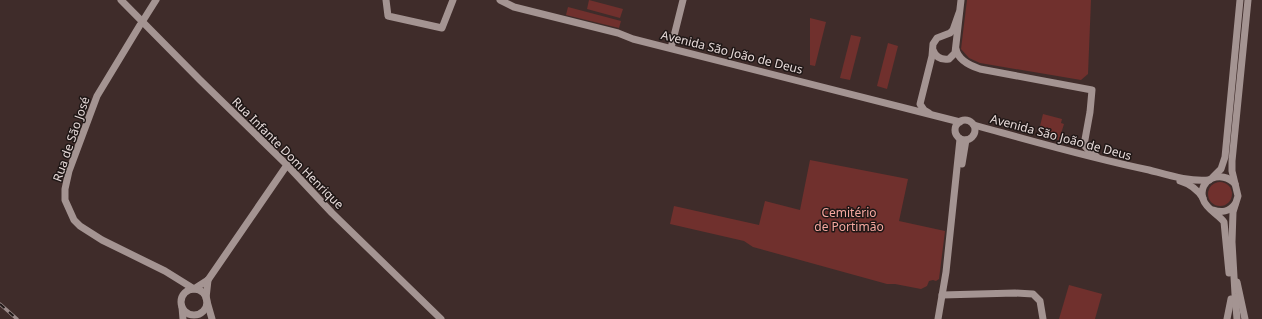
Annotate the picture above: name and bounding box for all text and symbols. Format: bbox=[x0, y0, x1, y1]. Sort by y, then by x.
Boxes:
street label: Avenida São João de Deus bbox=[659, 26, 805, 78]
street label: Rua Infante Dom Henrique bbox=[228, 93, 348, 213]
street label: Rua de São José bbox=[49, 94, 94, 184]
street label: Avenida São João de Deus bbox=[988, 110, 1134, 164]
park label: Cemitério de Portimão bbox=[814, 204, 884, 235]

